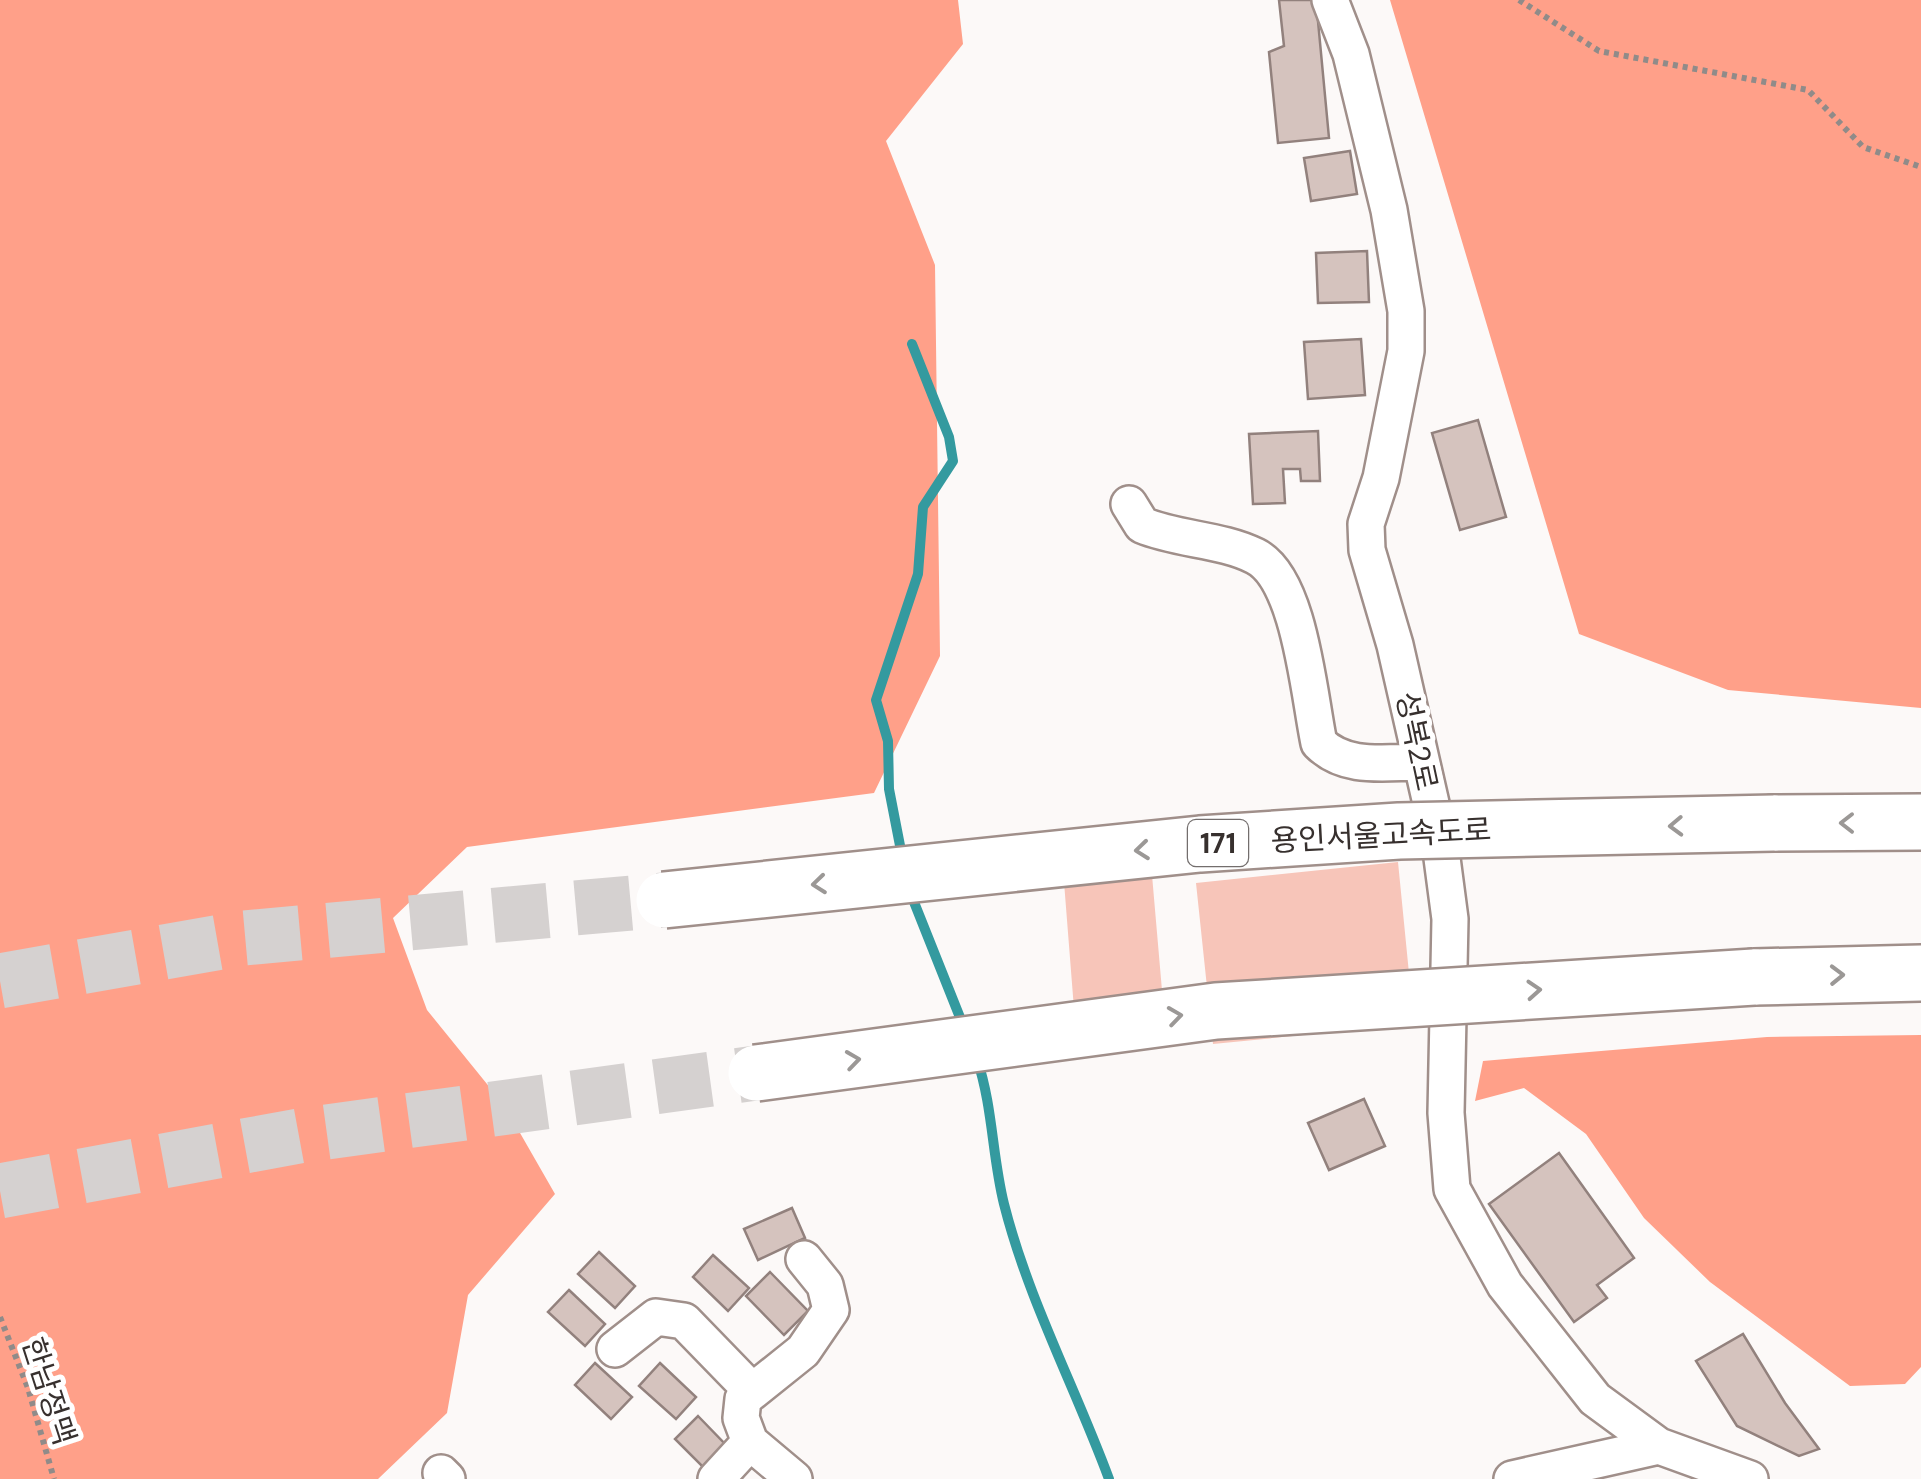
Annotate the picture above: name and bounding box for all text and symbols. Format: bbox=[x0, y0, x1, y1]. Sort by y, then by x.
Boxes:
street label: 성복2로 bbox=[1388, 688, 1446, 794]
street label: 용인서울고속도로 bbox=[1270, 810, 1492, 860]
one-way arrow bbox=[1839, 812, 1855, 833]
one-way arrow bbox=[1668, 815, 1684, 836]
road number: 171 bbox=[1188, 820, 1248, 866]
one-way arrow bbox=[1134, 839, 1150, 861]
one-way arrow bbox=[810, 872, 826, 894]
one-way arrow bbox=[1830, 964, 1846, 986]
one-way arrow bbox=[1526, 979, 1542, 1001]
one-way arrow bbox=[1167, 1007, 1183, 1028]
one-way arrow bbox=[845, 1051, 861, 1072]
street label: 한남정맥 bbox=[13, 1332, 85, 1450]

